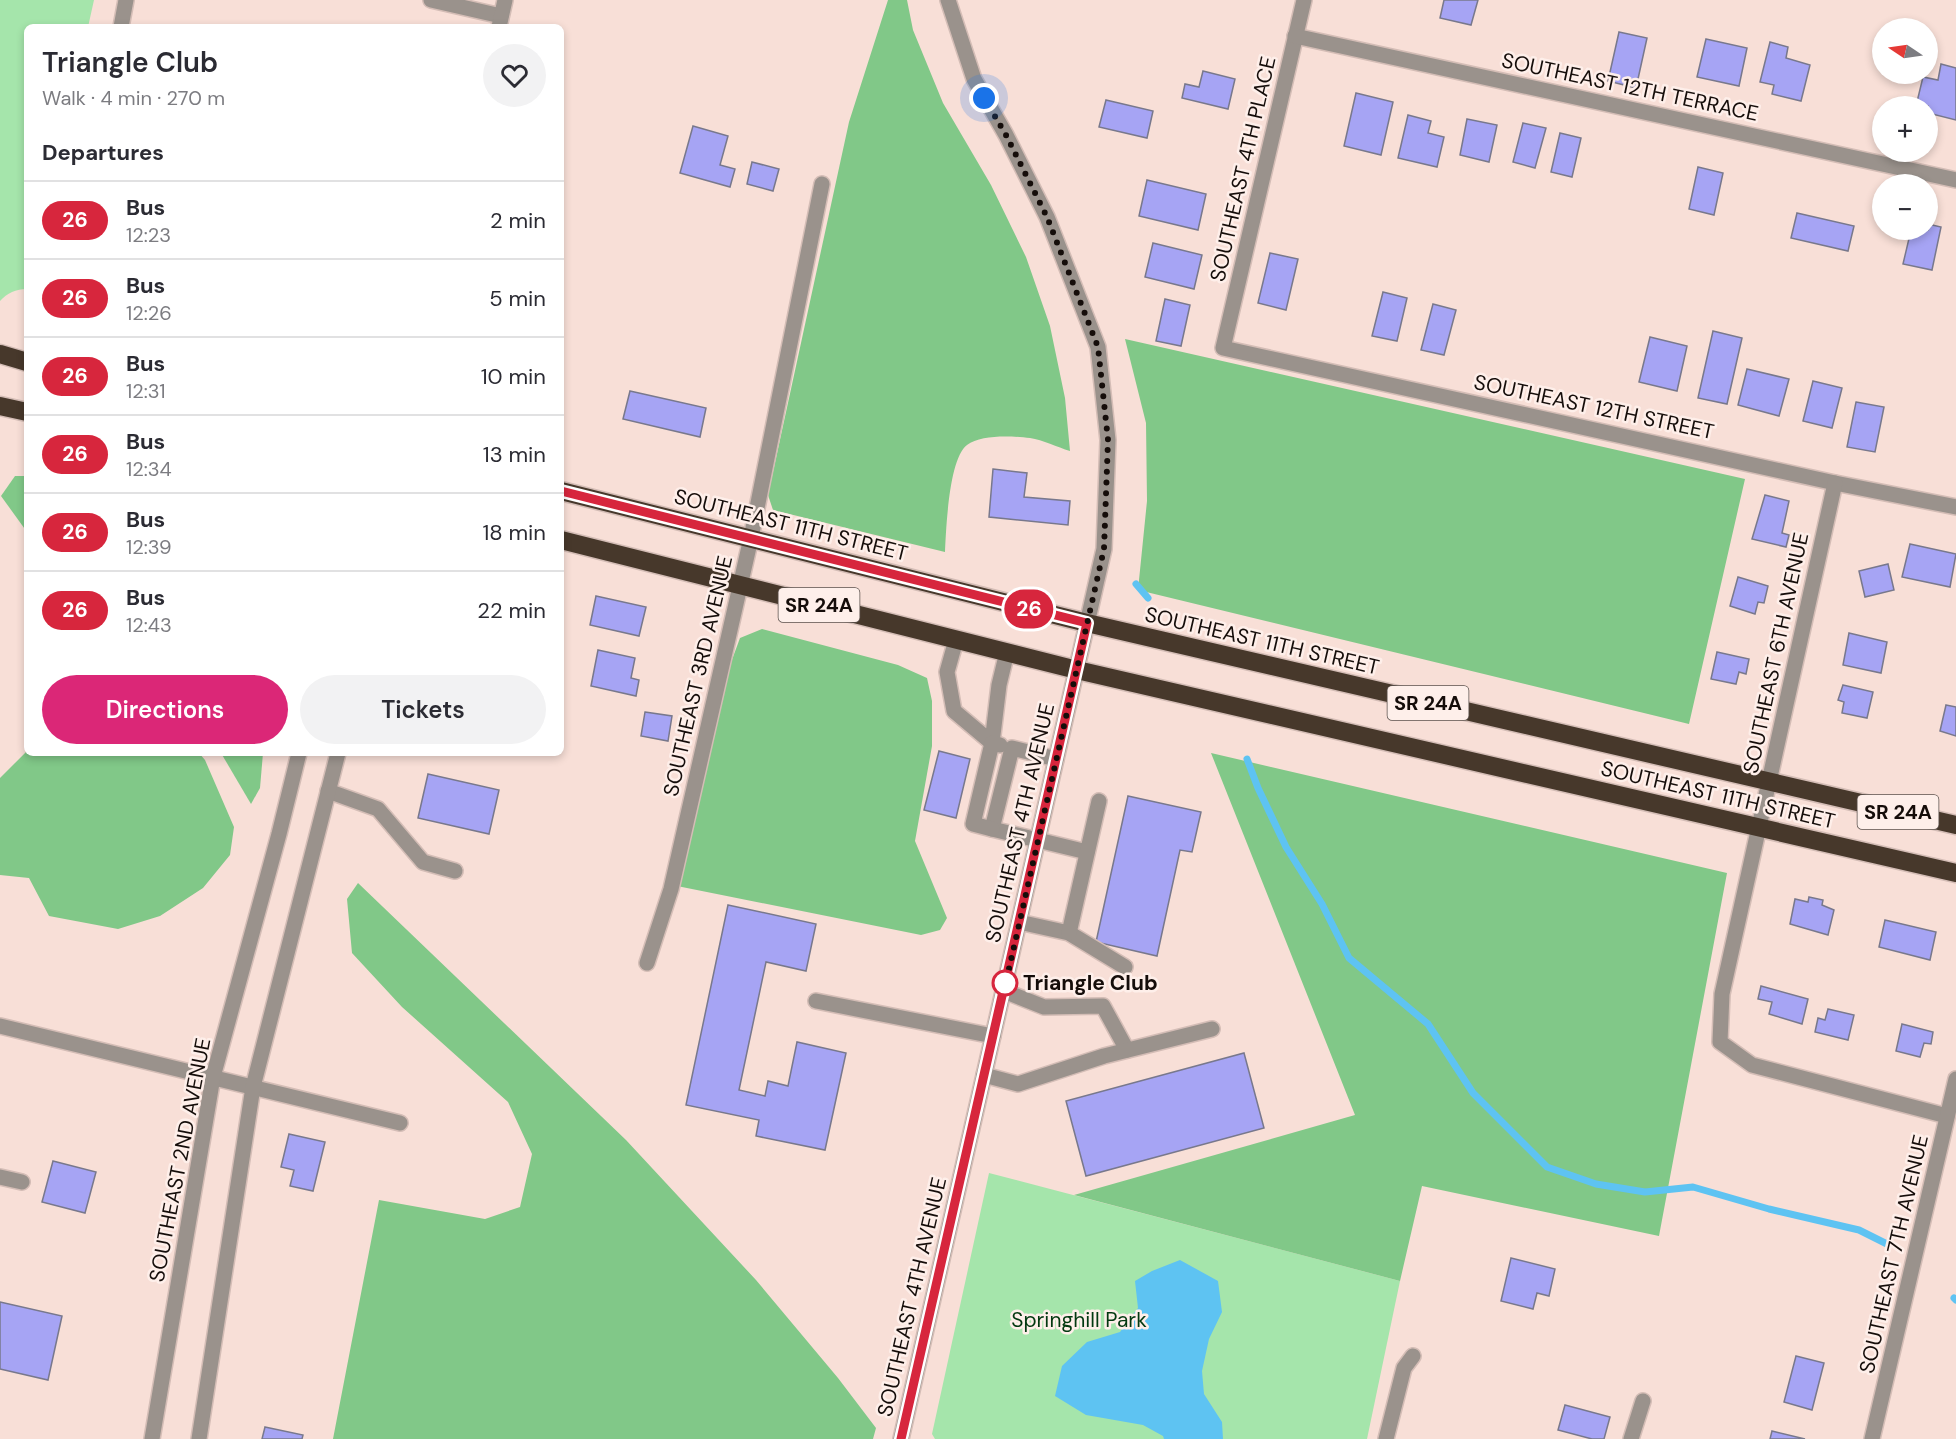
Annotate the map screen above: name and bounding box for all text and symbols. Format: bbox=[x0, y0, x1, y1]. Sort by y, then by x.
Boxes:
north arrow bbox=[1872, 18, 1938, 84]
map controls bbox=[1872, 18, 1938, 240]
text: Triangle Club bbox=[42, 44, 218, 81]
button: heart bbox=[483, 44, 546, 107]
street label: SOUTHEAST 12TH TERRACE bbox=[1499, 46, 1761, 128]
street label: SOUTHEAST 4TH PLACE bbox=[1203, 54, 1283, 284]
your location bbox=[969, 83, 999, 113]
text: Walk · 4 min · 270 m bbox=[42, 85, 225, 111]
button: + bbox=[1872, 96, 1938, 162]
text: Departures bbox=[42, 138, 164, 167]
button: − bbox=[1872, 174, 1938, 240]
text: Bus bbox=[126, 193, 165, 222]
text: 26 bbox=[62, 206, 88, 234]
text: 2 min bbox=[490, 206, 546, 235]
text: 12:23 bbox=[126, 222, 171, 248]
text: Bus bbox=[126, 271, 165, 300]
text: 26 bbox=[62, 284, 88, 312]
text: 5 min bbox=[489, 284, 546, 313]
text: 12:26 bbox=[126, 300, 172, 326]
text: Bus bbox=[126, 349, 165, 378]
text: 26 bbox=[62, 362, 88, 390]
text: 10 min bbox=[481, 362, 546, 391]
street label: SOUTHEAST 12TH STREET bbox=[1471, 368, 1717, 446]
text: 12:31 bbox=[126, 378, 166, 404]
text: Bus bbox=[126, 427, 165, 456]
text: 26 bbox=[62, 440, 88, 468]
text: 13 min bbox=[483, 440, 546, 469]
text: 12:34 bbox=[126, 456, 172, 482]
street label: SOUTHEAST 11TH STREET bbox=[671, 482, 911, 568]
text: Bus bbox=[126, 505, 165, 534]
text: 26 bbox=[62, 518, 88, 546]
text: 18 min bbox=[482, 518, 546, 547]
street label: SOUTHEAST 6TH AVENUE bbox=[1737, 530, 1815, 776]
text: 12:39 bbox=[126, 534, 172, 560]
street label: SOUTHEAST 3RD AVENUE bbox=[657, 553, 739, 799]
text: Bus bbox=[126, 583, 165, 612]
road number: SR 24A bbox=[778, 588, 860, 622]
line badge: 26 bbox=[1002, 590, 1056, 628]
text: 26 bbox=[1016, 595, 1042, 623]
text: 26 bbox=[62, 596, 88, 624]
text: 22 min bbox=[477, 596, 546, 625]
street label: SOUTHEAST 11TH STREET bbox=[1142, 600, 1382, 682]
text: 12:43 bbox=[126, 612, 172, 638]
button: Directions bbox=[42, 675, 288, 744]
button: Tickets bbox=[300, 675, 546, 744]
road number: SR 24A bbox=[1388, 686, 1468, 720]
street label: SOUTHEAST 4TH AVENUE bbox=[979, 701, 1061, 945]
street label: SOUTHEAST 11TH STREET bbox=[1598, 754, 1838, 836]
road number: SR 24A bbox=[1858, 795, 1938, 829]
place label: Triangle Club bbox=[1023, 969, 1158, 997]
marker: Triangle Club bbox=[992, 970, 1018, 996]
street label: SOUTHEAST 2ND AVENUE bbox=[143, 1036, 217, 1284]
street label: SOUTHEAST 7TH AVENUE bbox=[1853, 1132, 1935, 1376]
street label: SOUTHEAST 4TH AVENUE bbox=[871, 1175, 953, 1419]
park label: Springhill Park bbox=[1011, 1306, 1147, 1334]

